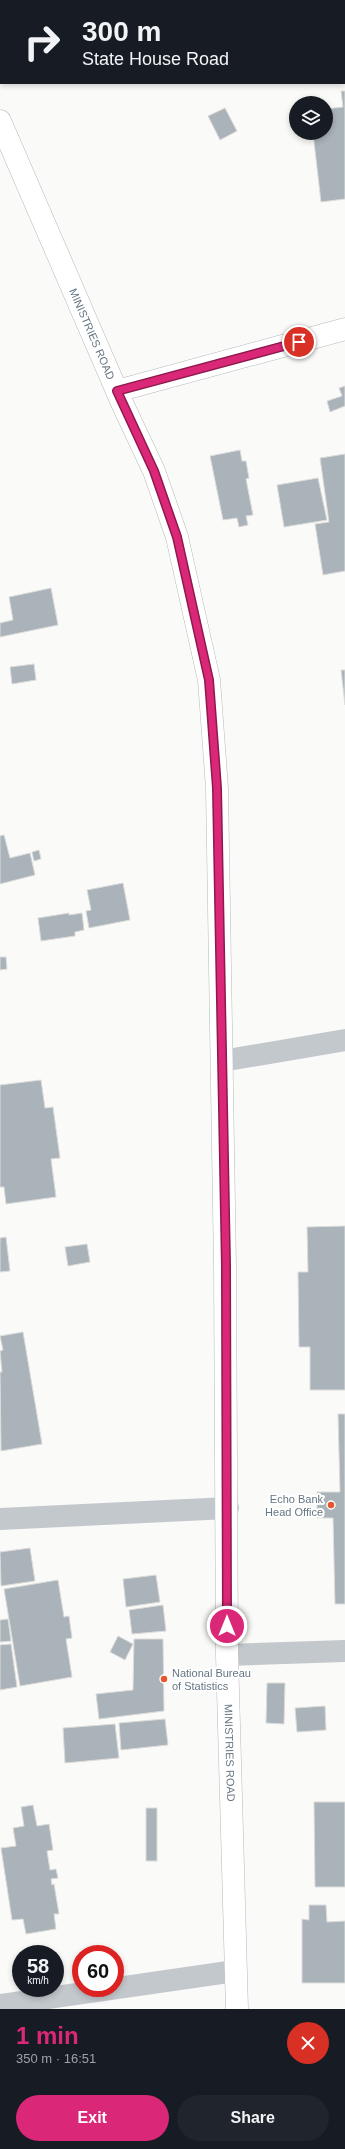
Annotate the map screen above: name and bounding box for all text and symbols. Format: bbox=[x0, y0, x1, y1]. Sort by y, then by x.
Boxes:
icon: right bbox=[16, 16, 68, 68]
text: 300 m bbox=[82, 16, 161, 47]
text: State House Road bbox=[82, 49, 229, 69]
map controls bbox=[289, 96, 333, 140]
button: layers bbox=[289, 96, 333, 140]
street label: MINISTRIES ROAD bbox=[67, 287, 117, 381]
pin bbox=[282, 325, 316, 359]
icon: arrive bbox=[288, 331, 310, 353]
place label: Echo Bank Head Office bbox=[265, 1493, 323, 1518]
marker: Echo Bank Head Office bbox=[326, 1500, 336, 1510]
position arrow bbox=[206, 1605, 248, 1647]
place label: National Bureau of Statistics bbox=[172, 1667, 251, 1692]
marker: National Bureau of Statistics bbox=[159, 1674, 169, 1684]
street label: MINISTRIES ROAD bbox=[222, 1704, 237, 1802]
speed limit sign: 60 bbox=[72, 1945, 124, 1997]
text: 58 bbox=[27, 1955, 49, 1977]
text: km/h bbox=[27, 1975, 49, 1986]
text: 1 min bbox=[16, 2022, 79, 2049]
button: close bbox=[287, 2022, 329, 2064]
text: 350 m · 16:51 bbox=[16, 2051, 96, 2066]
button: Exit bbox=[16, 2095, 169, 2141]
button: Share bbox=[177, 2095, 329, 2141]

